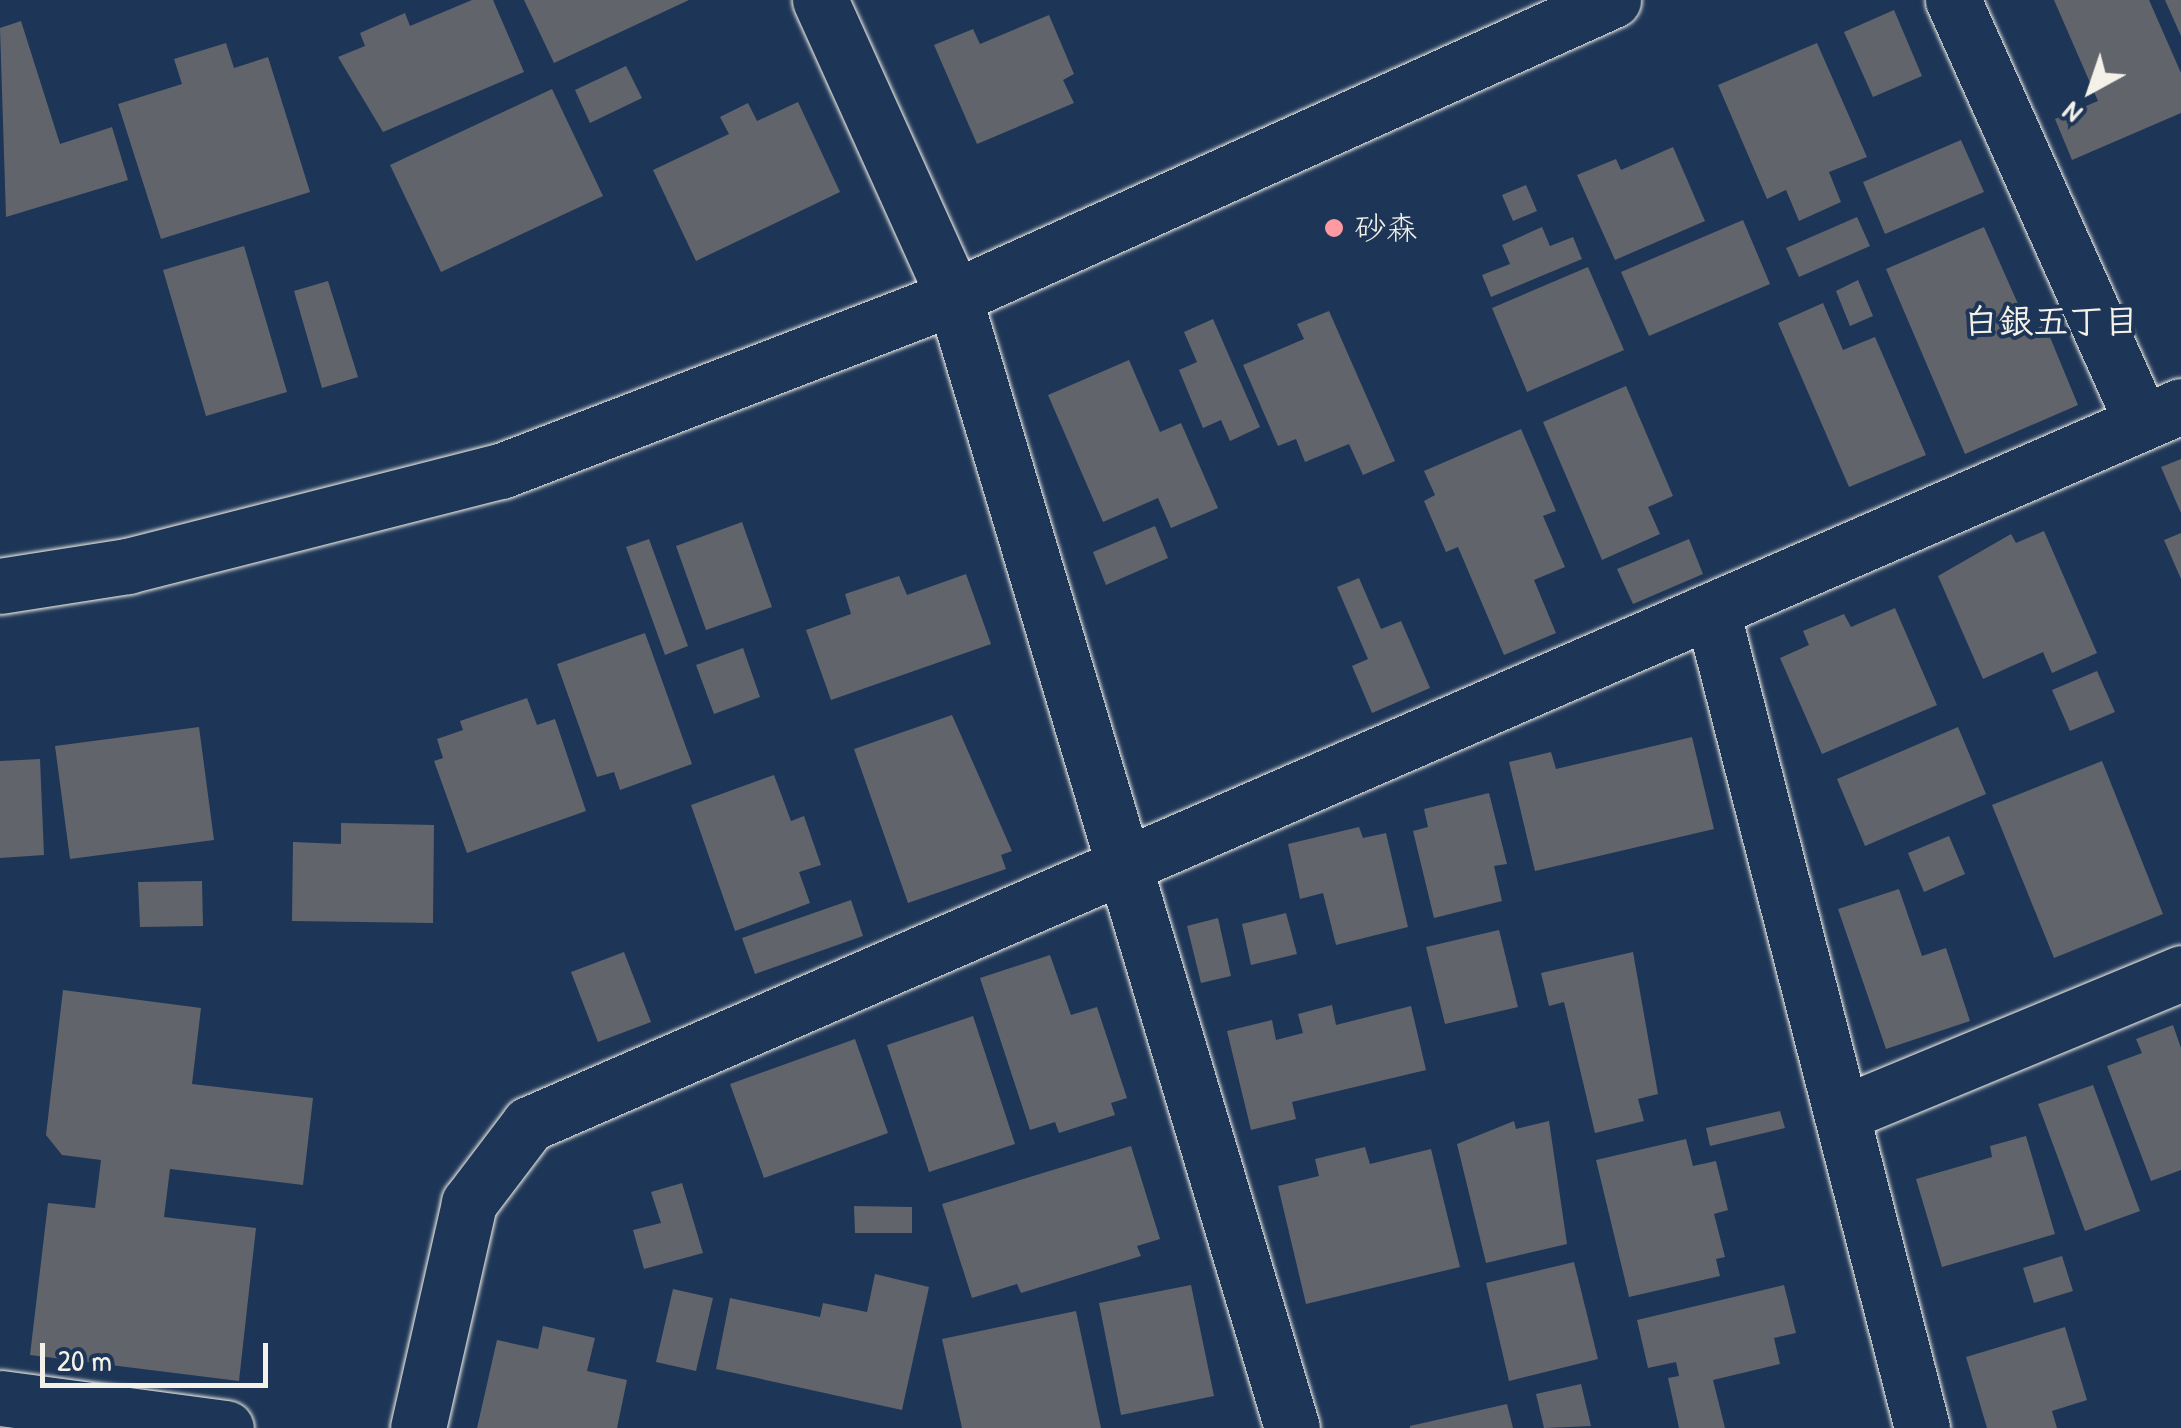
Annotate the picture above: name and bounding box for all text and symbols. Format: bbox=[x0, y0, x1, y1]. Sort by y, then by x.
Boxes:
north arrow bbox=[2041, 40, 2141, 140]
text: N bbox=[2054, 94, 2090, 132]
place label: 砂森 bbox=[1354, 209, 1418, 247]
marker: 砂森 bbox=[1323, 217, 1345, 239]
district label: 白銀五丁目 bbox=[1964, 300, 2138, 342]
scale bar bbox=[45, 1323, 272, 1385]
text: 20 m bbox=[57, 1340, 112, 1380]

